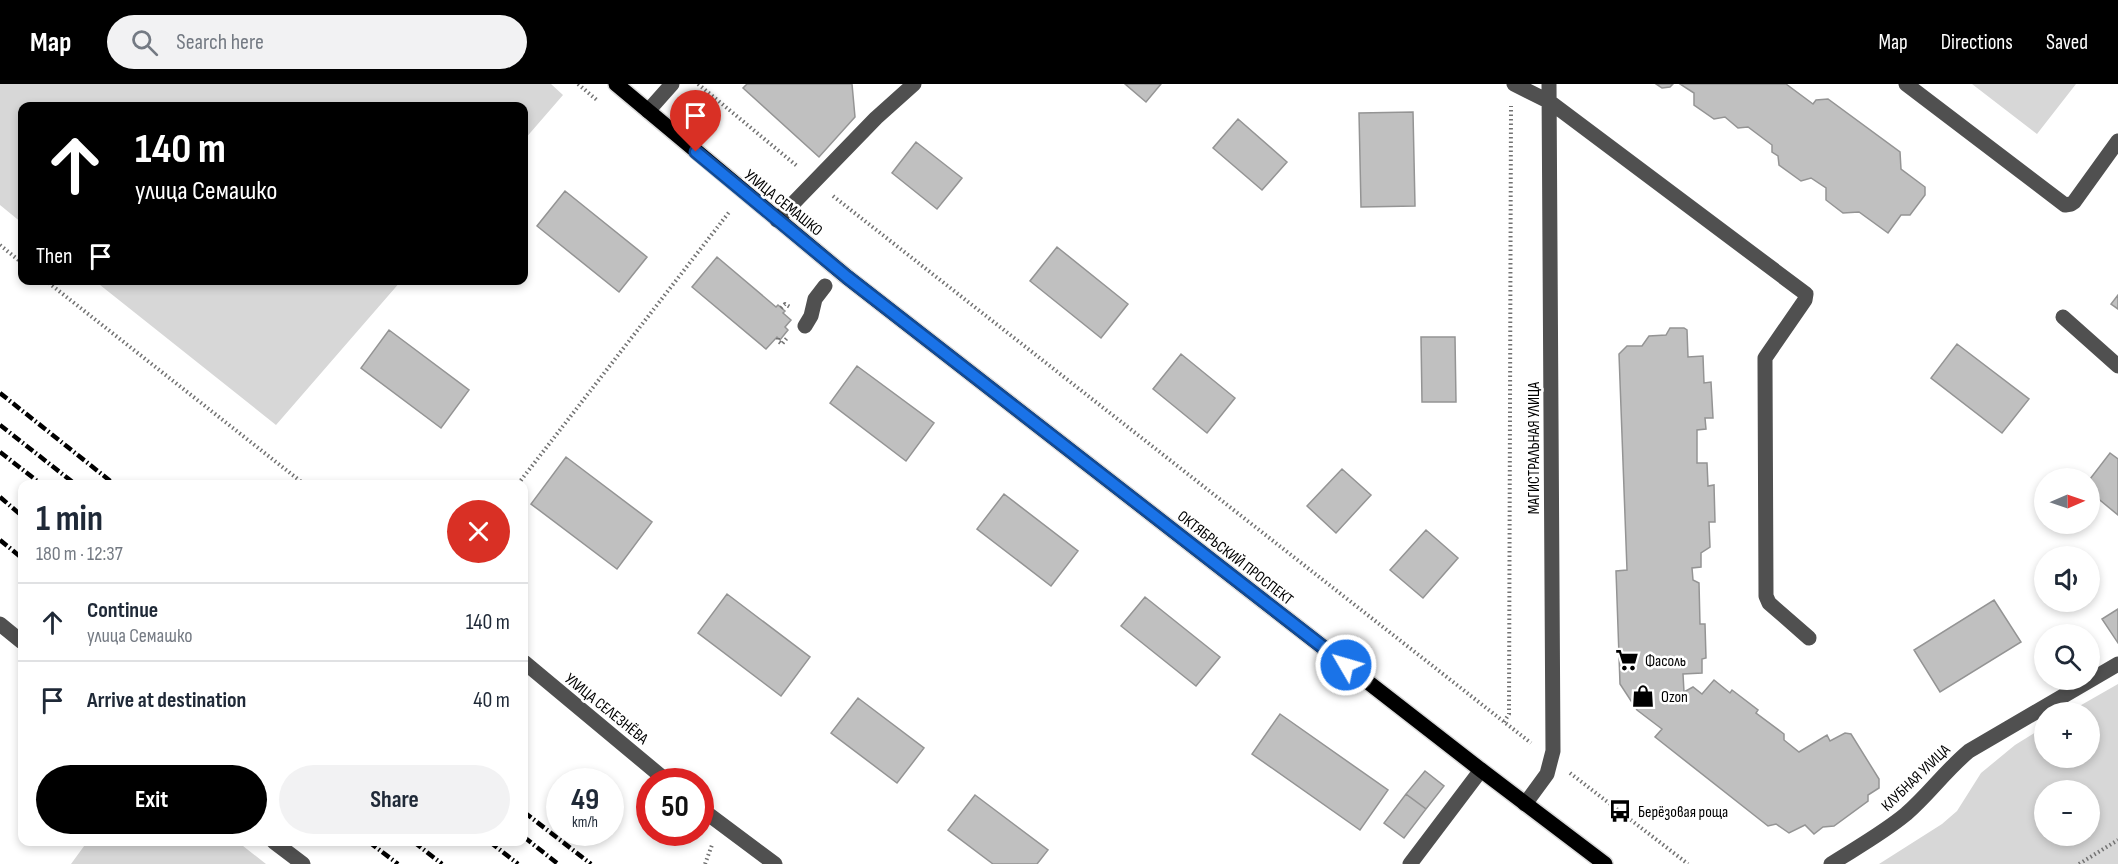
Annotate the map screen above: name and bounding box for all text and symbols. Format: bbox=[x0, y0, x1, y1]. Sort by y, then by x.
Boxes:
search box bbox=[107, 15, 527, 69]
text: Map bbox=[30, 26, 71, 59]
icon: search bbox=[128, 26, 161, 59]
text: Search here bbox=[176, 29, 264, 56]
text: Map bbox=[1878, 30, 1908, 55]
text: Directions bbox=[1941, 30, 2013, 55]
text: Saved bbox=[2046, 30, 2088, 55]
pin bbox=[670, 90, 721, 152]
icon: arrive bbox=[679, 99, 712, 132]
text: 140 m bbox=[135, 124, 226, 175]
icon: ahead bbox=[36, 126, 114, 204]
street label: УЛИЦА СЕМАШКО bbox=[740, 166, 826, 241]
text: улица Семашко bbox=[135, 175, 277, 207]
icon: arrive bbox=[84, 240, 117, 273]
text: Then bbox=[36, 243, 72, 270]
street label: МАГИСТРАЛЬНАЯ УЛИЦА bbox=[1525, 382, 1544, 514]
north arrow bbox=[2034, 468, 2100, 534]
map controls bbox=[2034, 468, 2100, 846]
text: 1 min bbox=[36, 498, 103, 541]
button: close bbox=[447, 500, 510, 563]
street label: ОКТЯБРЬСКИЙ ПРОСПЕКТ bbox=[1173, 507, 1297, 610]
text: 180 m · 12:37 bbox=[36, 542, 123, 566]
button: sound bbox=[2034, 546, 2100, 612]
text: Continue bbox=[87, 597, 158, 624]
icon: ahead bbox=[36, 606, 69, 639]
text: 140 m bbox=[466, 609, 510, 636]
text: улица Семашко bbox=[87, 624, 193, 648]
button: search bbox=[2034, 624, 2100, 690]
position arrow bbox=[1314, 633, 1378, 697]
supermarket icon: Фасоль bbox=[1614, 647, 1640, 673]
place label: Фасоль bbox=[1645, 652, 1686, 671]
street label: УЛИЦА СЕЛЕЗНЁВА bbox=[560, 670, 652, 749]
shop icon: Ozon bbox=[1630, 683, 1656, 709]
icon: arrive bbox=[36, 684, 69, 717]
text: Arrive at destination bbox=[87, 687, 246, 714]
text: 40 m bbox=[473, 687, 510, 714]
place label: Ozon bbox=[1661, 688, 1688, 707]
button: + bbox=[2034, 702, 2100, 768]
street label: КЛУБНАЯ УЛИЦА bbox=[1878, 741, 1954, 816]
button: Exit bbox=[36, 765, 267, 834]
button: Share bbox=[279, 765, 510, 834]
speed limit sign: 50 bbox=[636, 768, 714, 846]
button: − bbox=[2034, 780, 2100, 846]
text: 49 bbox=[571, 782, 599, 818]
bus stop icon: Берёзовая роща bbox=[1607, 798, 1633, 824]
place label: Берёзовая роща bbox=[1638, 803, 1728, 822]
text: km/h bbox=[572, 813, 598, 832]

